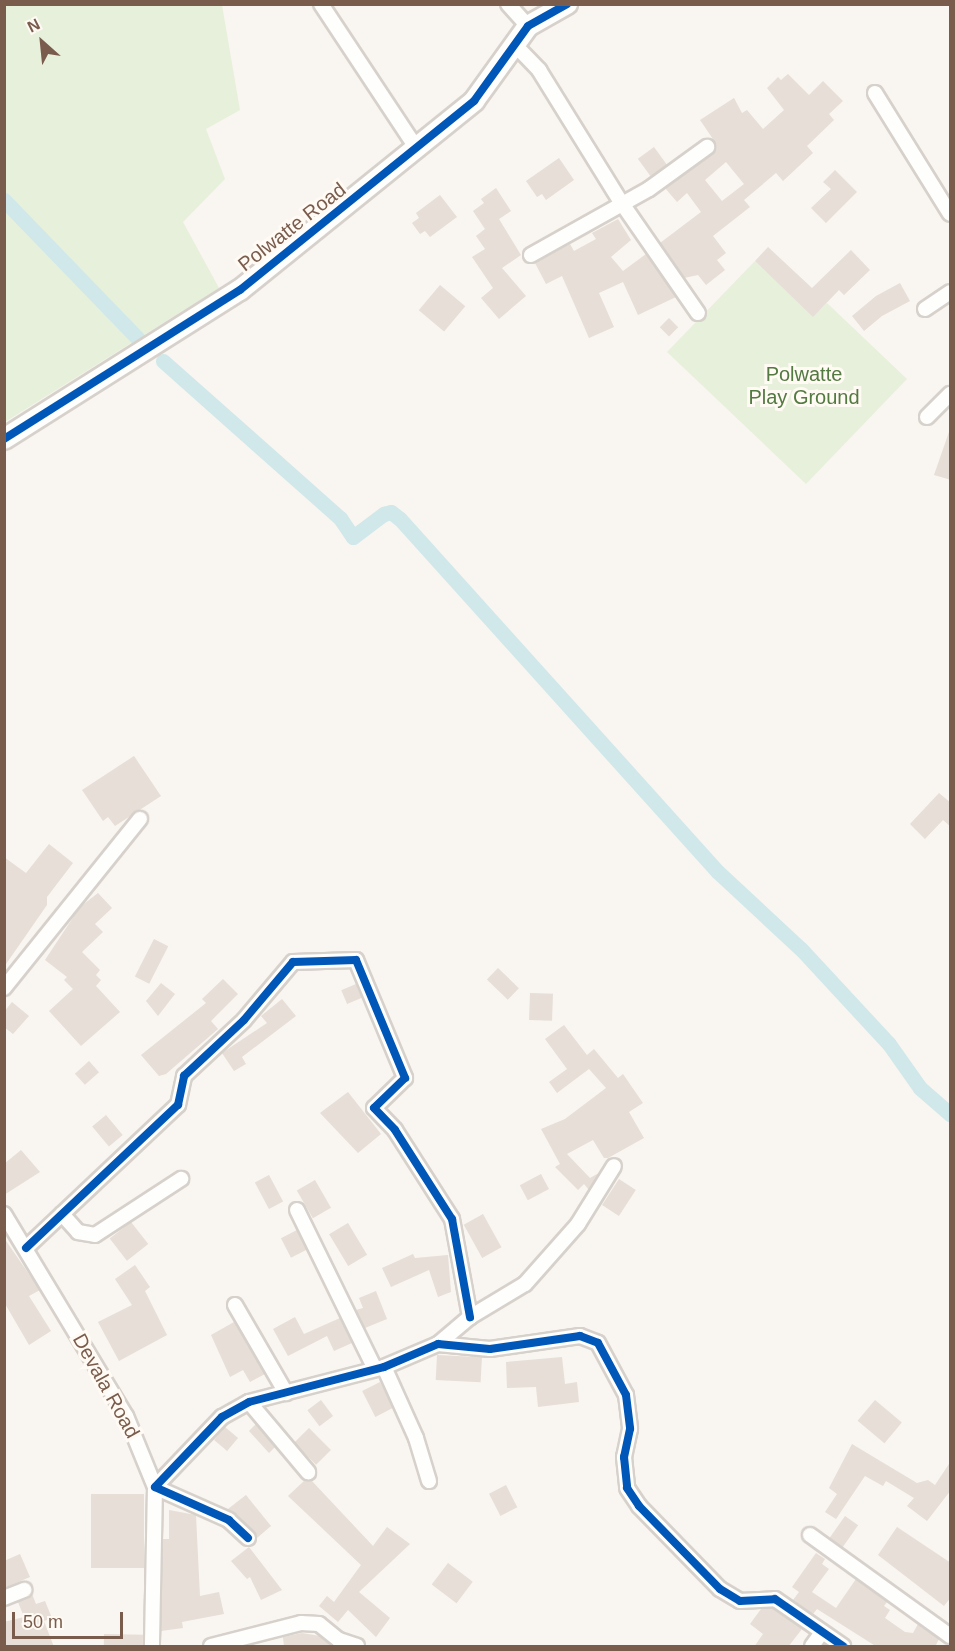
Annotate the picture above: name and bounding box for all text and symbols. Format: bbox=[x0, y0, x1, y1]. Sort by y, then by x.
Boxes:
north arrow bbox=[12, 12, 72, 72]
text: N bbox=[25, 15, 43, 36]
street label: Polwatte Road bbox=[233, 178, 351, 276]
park label: Polwatte Play Ground bbox=[748, 362, 860, 409]
street label: Devala Road bbox=[67, 1330, 145, 1442]
scale bar bbox=[15, 1600, 126, 1638]
text: 50 m bbox=[23, 1612, 63, 1632]

